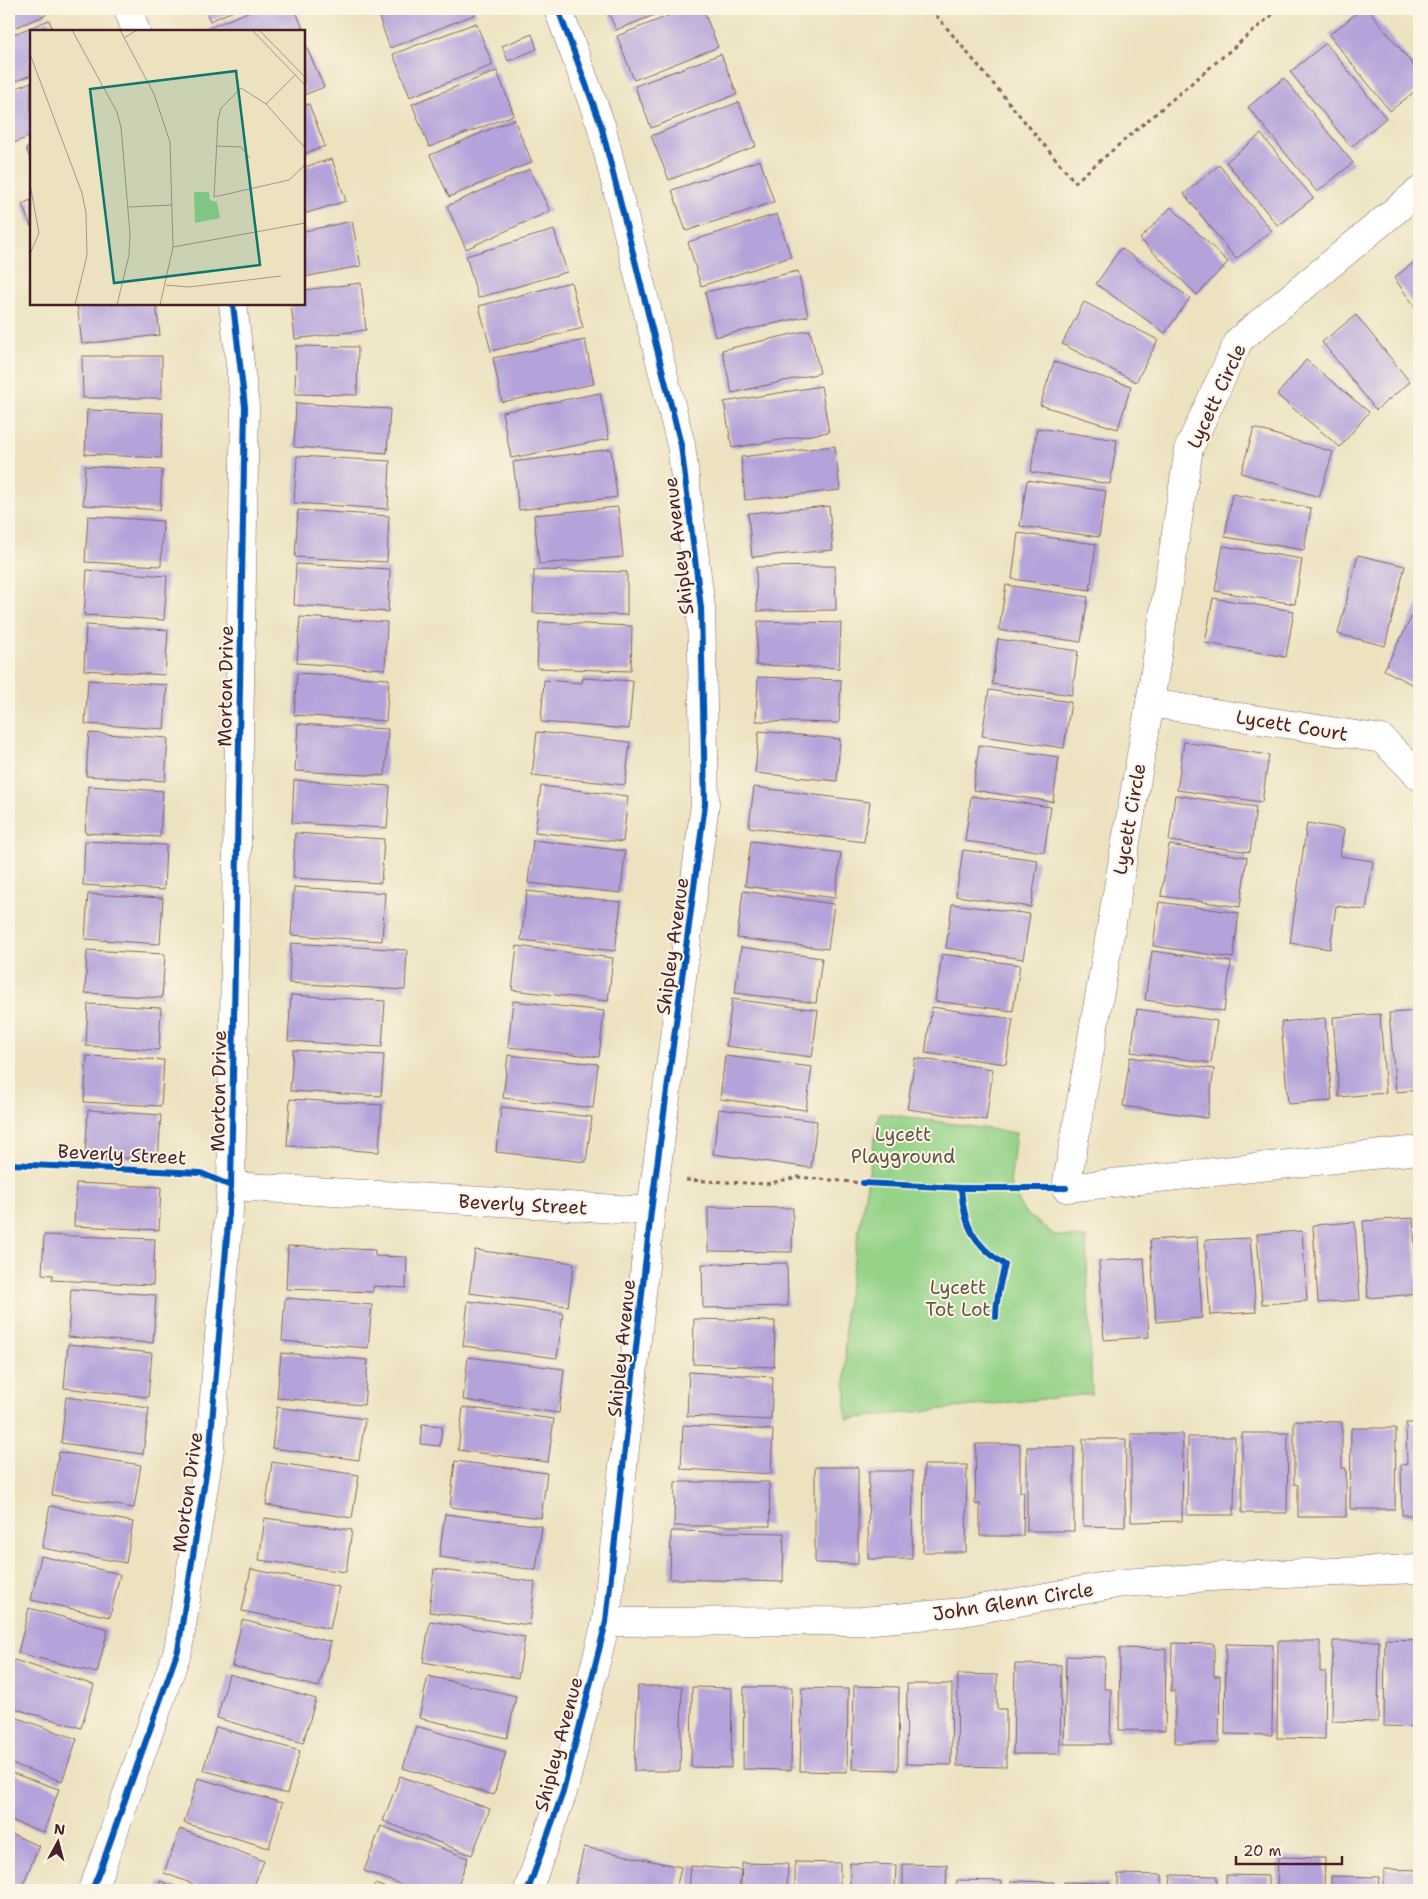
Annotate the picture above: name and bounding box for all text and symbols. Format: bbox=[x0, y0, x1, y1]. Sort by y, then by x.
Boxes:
inset map bbox=[30, 30, 305, 305]
street label: Lycett Circle bbox=[1181, 340, 1252, 453]
street label: Shipley Avenue bbox=[658, 476, 699, 616]
street label: Morton Drive bbox=[212, 625, 239, 747]
street label: Lycett Court bbox=[1234, 704, 1350, 747]
street label: Lycett Circle bbox=[1107, 761, 1152, 877]
street label: Shipley Avenue bbox=[650, 876, 695, 1016]
street label: Morton Drive bbox=[205, 1030, 232, 1152]
park label: Lycett Playground bbox=[851, 1122, 955, 1169]
street label: Beverly Street bbox=[57, 1139, 187, 1170]
street label: Beverly Street bbox=[458, 1189, 588, 1220]
park label: Lycett Tot Lot bbox=[925, 1275, 991, 1322]
street label: Shipley Avenue bbox=[602, 1278, 641, 1418]
street label: Morton Drive bbox=[167, 1430, 208, 1554]
street label: John Glenn Circle bbox=[931, 1576, 1095, 1627]
street label: Shipley Avenue bbox=[528, 1674, 588, 1814]
north arrow bbox=[32, 1816, 82, 1866]
text: N bbox=[53, 1819, 66, 1839]
scale bar bbox=[1236, 1834, 1342, 1866]
text: 20 m bbox=[1243, 1841, 1282, 1861]

